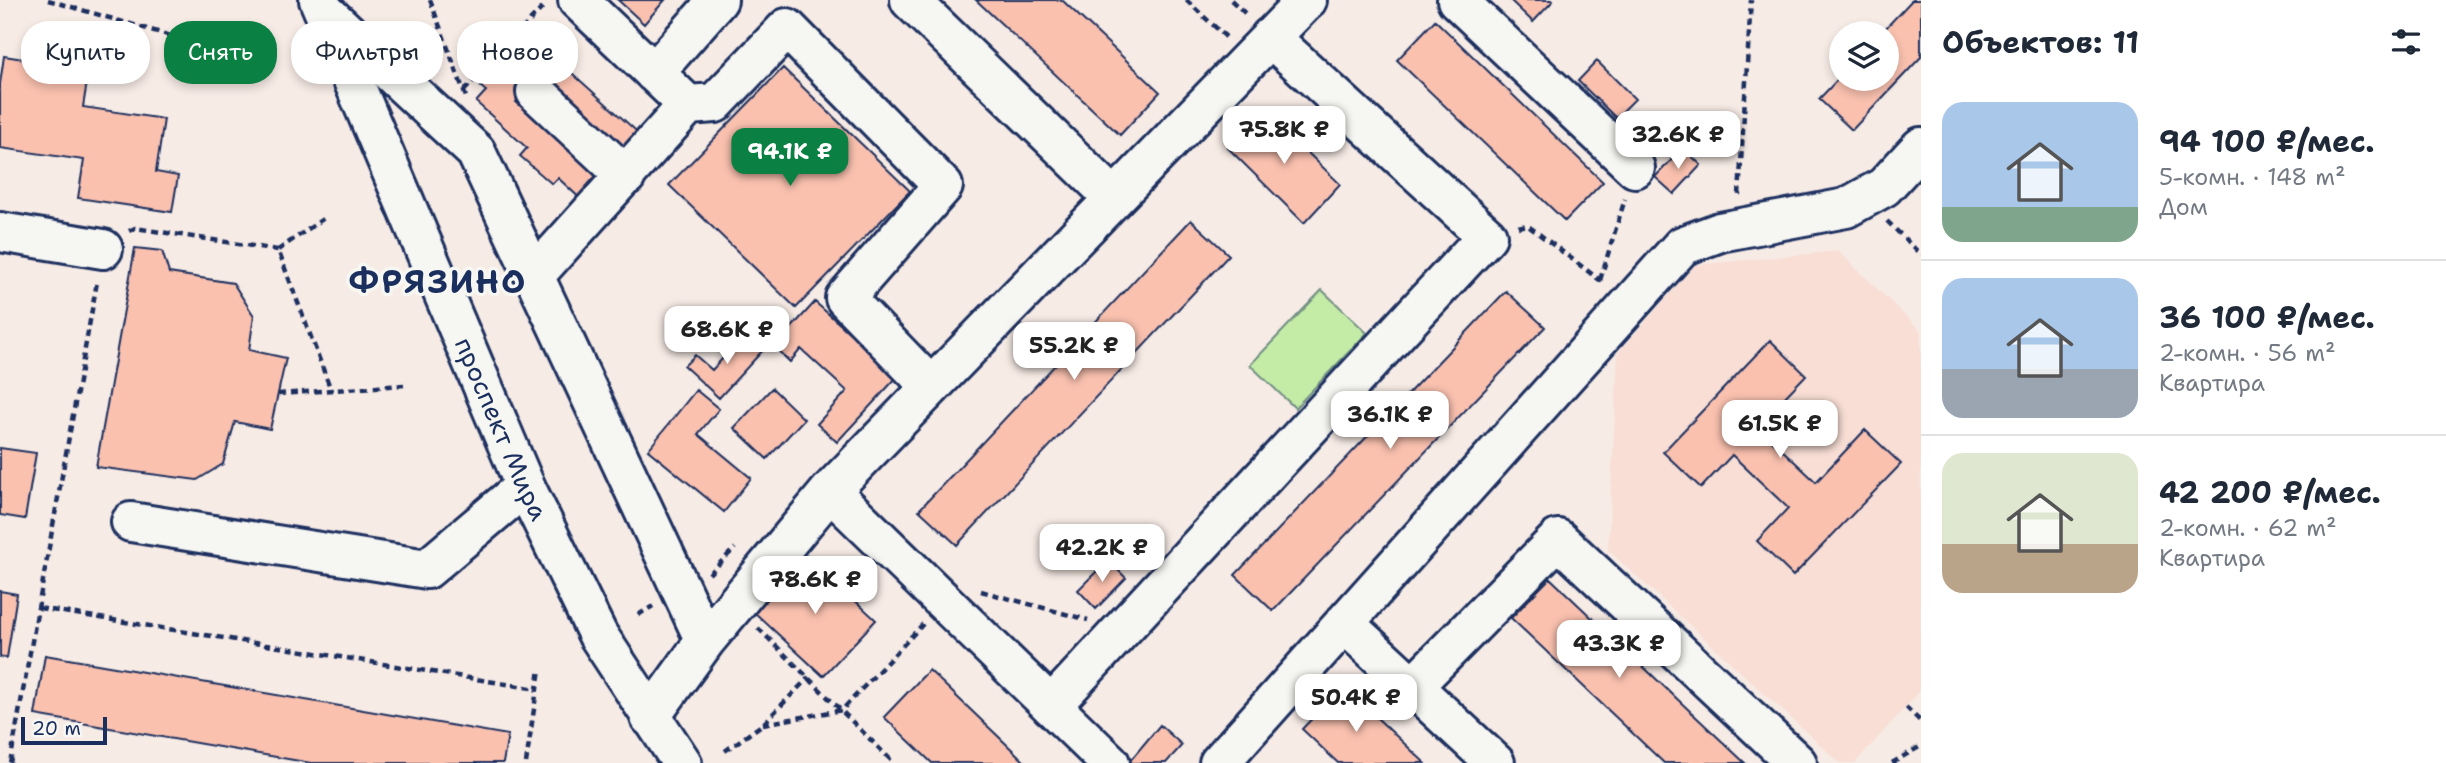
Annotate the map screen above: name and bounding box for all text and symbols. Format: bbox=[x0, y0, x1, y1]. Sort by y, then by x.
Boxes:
chip: Купить bbox=[21, 21, 150, 84]
chip: Снять bbox=[164, 21, 277, 84]
chip: Фильтры bbox=[291, 21, 443, 84]
chip: Новое bbox=[457, 21, 578, 84]
map controls bbox=[1829, 21, 1899, 91]
button: layers bbox=[1829, 21, 1899, 91]
text: Объектов: 11 bbox=[1942, 22, 2139, 63]
icon: filters bbox=[2387, 23, 2425, 61]
pin: 75.8K ₽ bbox=[1219, 106, 1349, 166]
pin: 32.6K ₽ bbox=[1613, 111, 1743, 171]
text: 75.8K ₽ bbox=[1238, 114, 1330, 144]
text: 32.6K ₽ bbox=[1631, 119, 1725, 149]
text: 94 100 ₽/мес. bbox=[2159, 121, 2374, 162]
pin: 94.1K ₽ bbox=[725, 128, 855, 188]
icon: home bbox=[1998, 130, 2082, 214]
text: 94.1K ₽ bbox=[747, 136, 833, 166]
text: 5-комн. · 148 m² bbox=[2159, 162, 2346, 192]
text: Дом bbox=[2159, 192, 2208, 222]
district label: ФРЯЗИНО bbox=[348, 259, 528, 304]
text: 36 100 ₽/мес. bbox=[2159, 297, 2375, 338]
pin: 68.6K ₽ bbox=[662, 306, 792, 366]
icon: home bbox=[1998, 306, 2082, 390]
text: 68.6K ₽ bbox=[680, 314, 774, 344]
pin: 55.2K ₽ bbox=[1009, 322, 1139, 382]
text: 55.2K ₽ bbox=[1029, 330, 1119, 360]
street label: проспект Мира bbox=[447, 332, 557, 526]
text: 2-комн. · 56 m² bbox=[2159, 338, 2336, 368]
text: Квартира bbox=[2159, 368, 2265, 398]
pin: 36.1K ₽ bbox=[1325, 392, 1455, 451]
text: 36.1K ₽ bbox=[1347, 399, 1433, 429]
pin: 61.5K ₽ bbox=[1715, 400, 1845, 460]
text: 61.5K ₽ bbox=[1738, 408, 1822, 438]
text: 42 200 ₽/мес. bbox=[2159, 472, 2381, 513]
icon: home bbox=[1998, 481, 2082, 565]
text: 2-комн. · 62 m² bbox=[2159, 513, 2337, 543]
pin: 42.2K ₽ bbox=[1037, 524, 1167, 584]
text: 42.2K ₽ bbox=[1056, 532, 1148, 562]
text: Квартира bbox=[2159, 543, 2265, 573]
pin: 78.6K ₽ bbox=[750, 556, 880, 616]
text: 78.6K ₽ bbox=[768, 564, 862, 594]
pin: 43.3K ₽ bbox=[1554, 620, 1684, 680]
text: 43.3K ₽ bbox=[1573, 628, 1665, 658]
pin: 50.4K ₽ bbox=[1291, 674, 1421, 734]
text: 50.4K ₽ bbox=[1311, 682, 1401, 712]
scale bar bbox=[21, 714, 107, 746]
text: 20 m bbox=[32, 716, 81, 741]

